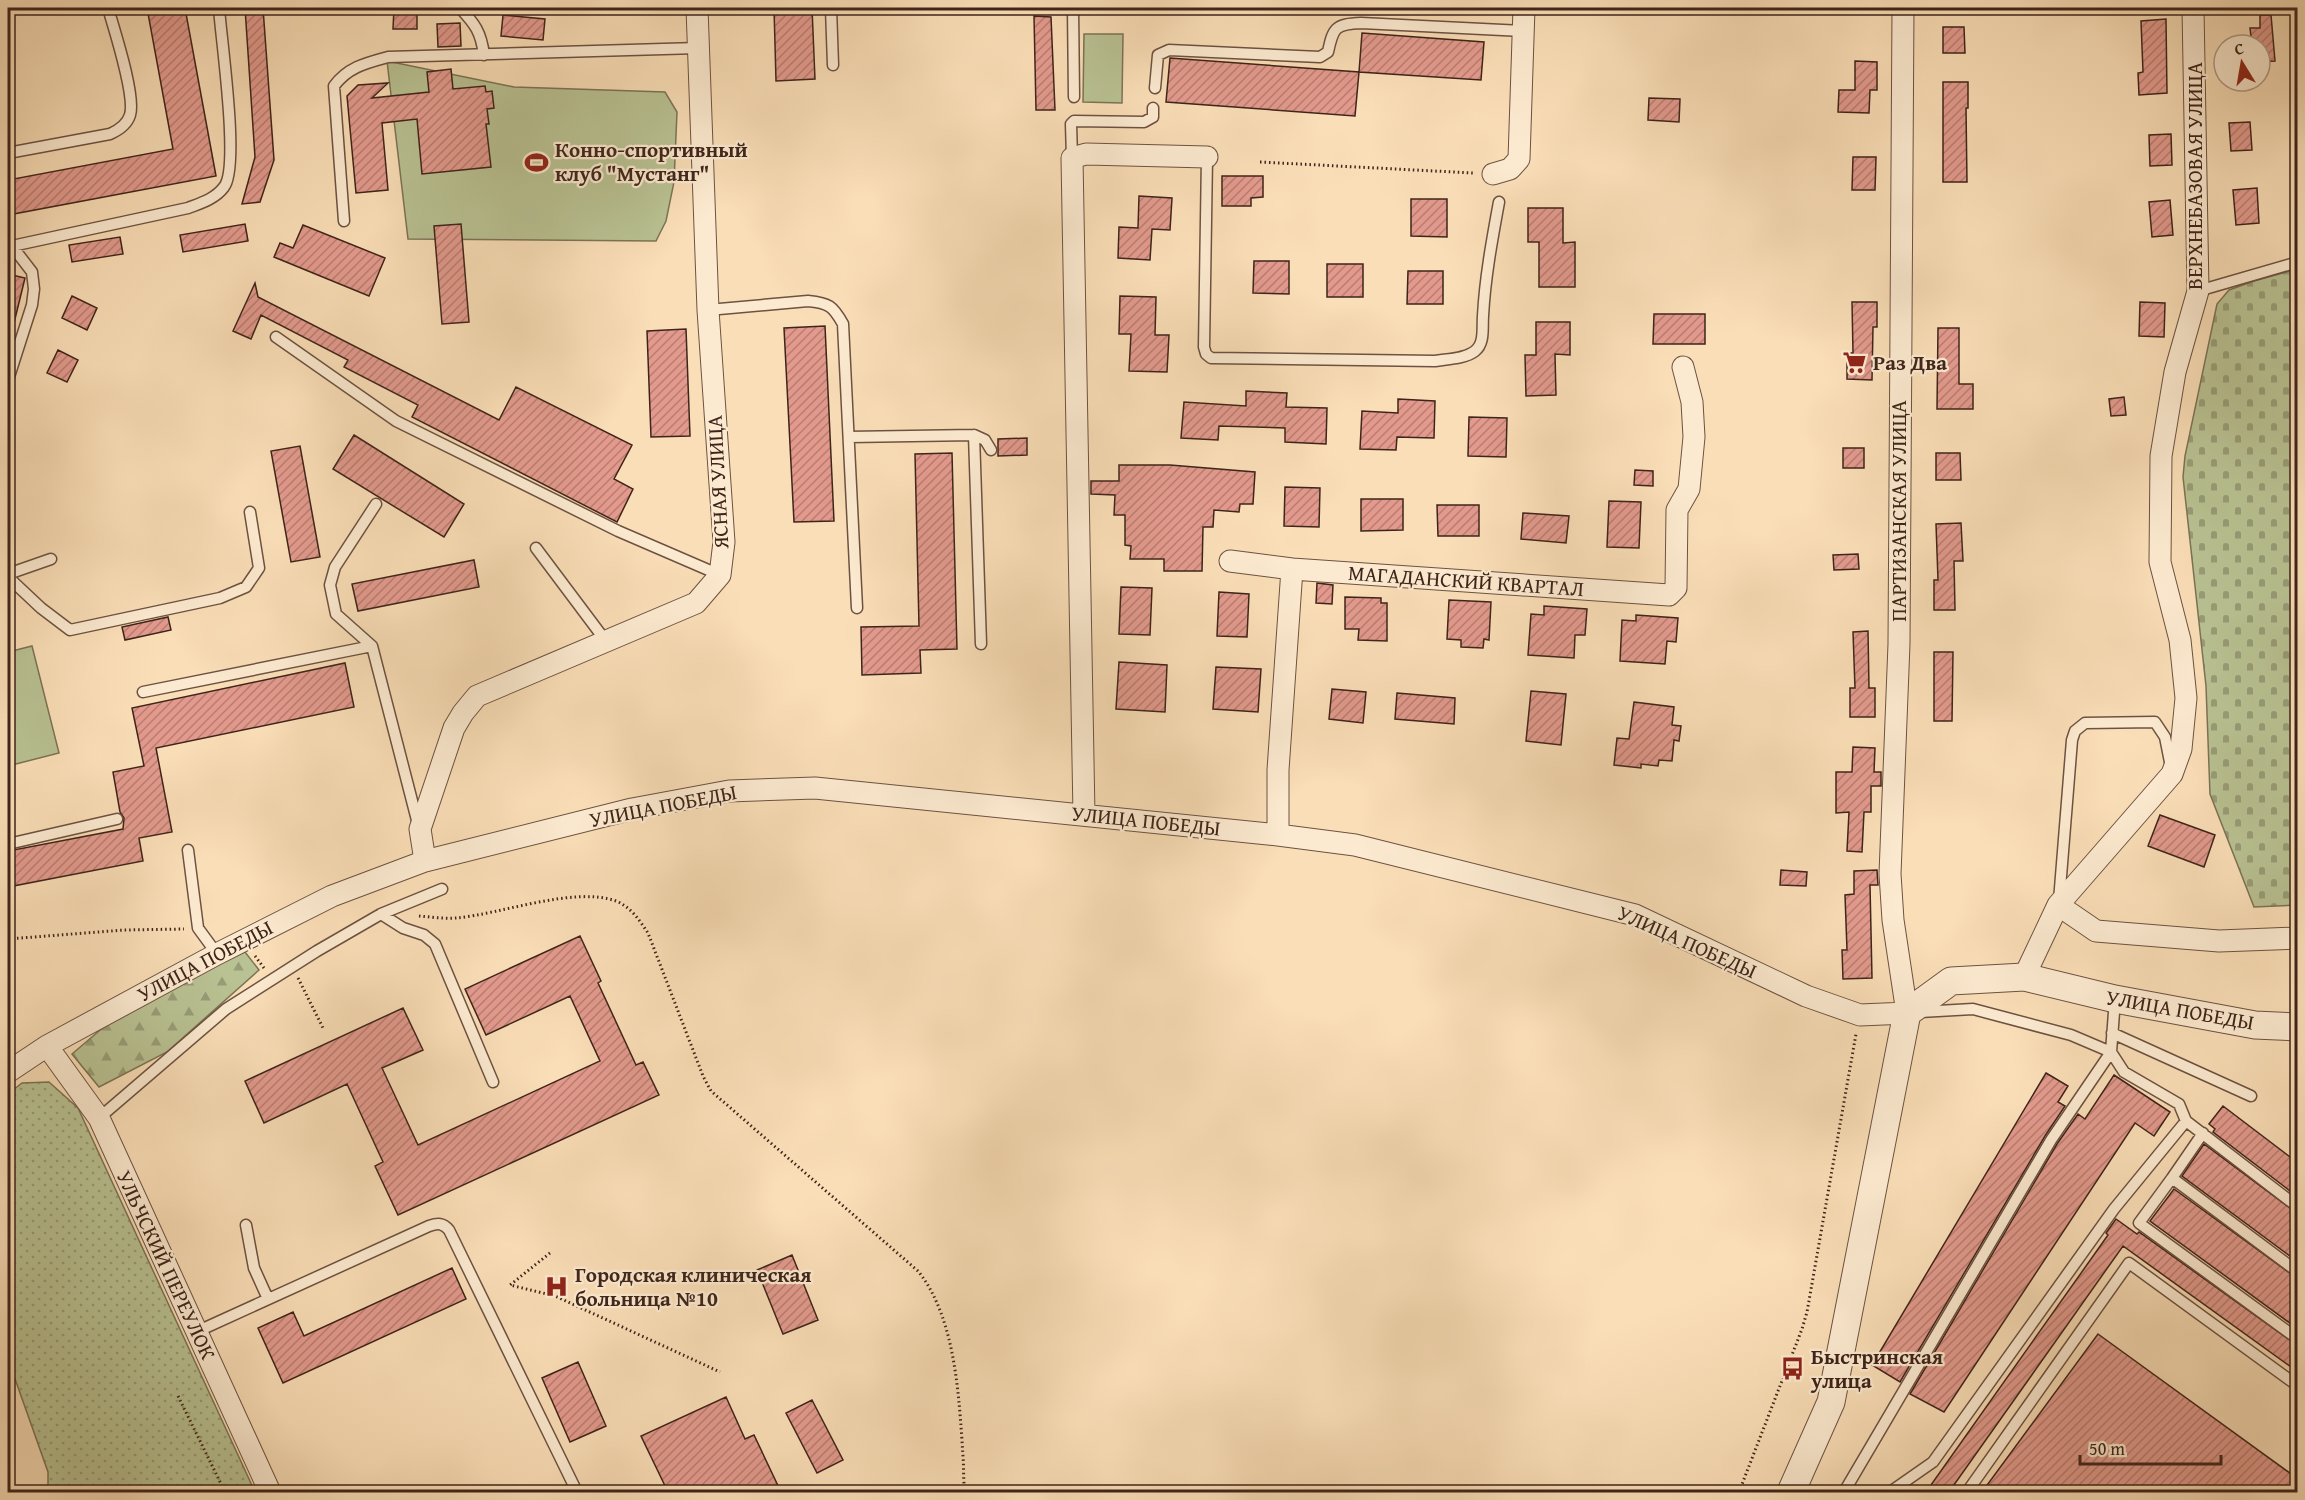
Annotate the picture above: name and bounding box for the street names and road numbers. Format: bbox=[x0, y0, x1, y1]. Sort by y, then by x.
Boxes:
street label: ВЕРХНЕБАЗОВАЯ УЛИЦА bbox=[2179, 62, 2210, 290]
street label: ПАРТИЗАНСКАЯ УЛИЦА bbox=[1883, 400, 1914, 622]
street label: ЯСНАЯ УЛИЦА bbox=[699, 414, 737, 551]
street label: МАГАДАНСКИЙ КВАРТАЛ bbox=[1347, 557, 1585, 604]
street label: УЛИЦА ПОБЕДЫ bbox=[586, 776, 739, 835]
street label: УЛИЦА ПОБЕДЫ bbox=[1070, 797, 1222, 844]
street label: УЛИЦА ПОБЕДЫ bbox=[1613, 897, 1762, 986]
street label: УЛИЦА ПОБЕДЫ bbox=[131, 912, 278, 1009]
street label: УЛИЦА ПОБЕДЫ bbox=[2104, 981, 2256, 1038]
street label: УЛЬЧСКИЙ ПЕРЕУЛОК bbox=[109, 1165, 224, 1365]

